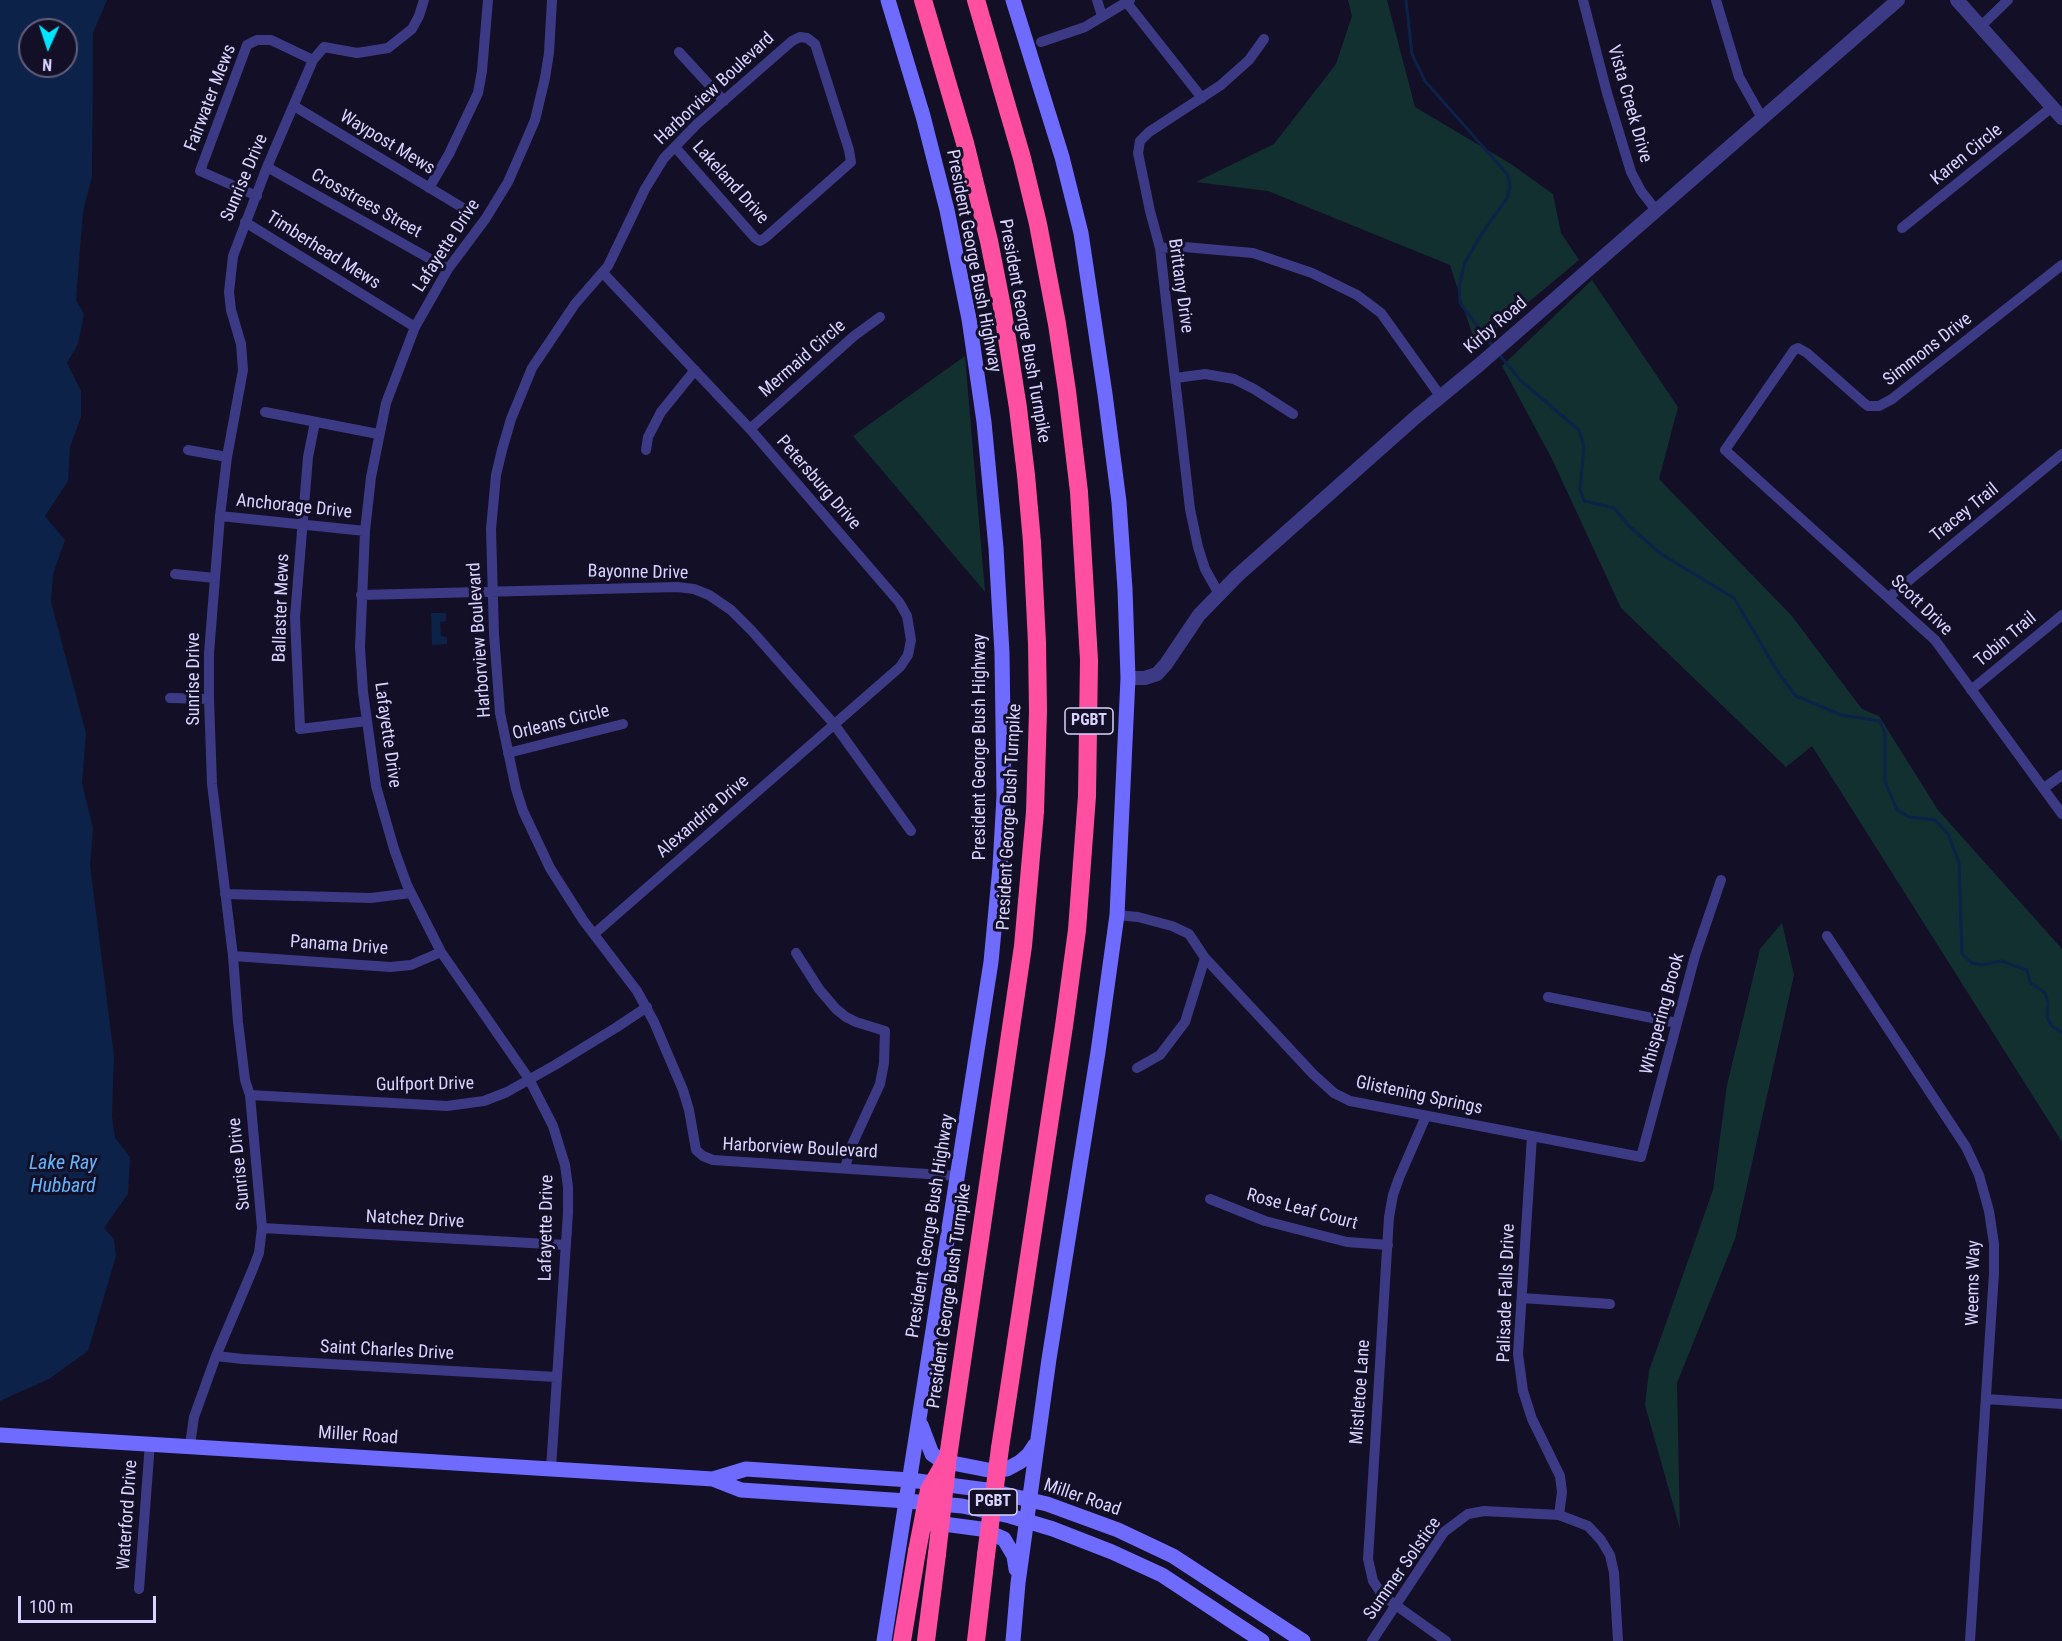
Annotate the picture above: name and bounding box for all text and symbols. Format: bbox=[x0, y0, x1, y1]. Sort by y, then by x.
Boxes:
north arrow bbox=[18, 18, 78, 78]
street label: Harborview Boulevard bbox=[651, 28, 779, 150]
street label: Fairwater Mews bbox=[181, 42, 241, 154]
street label: Vista Creek Drive bbox=[1602, 43, 1656, 165]
text: N bbox=[42, 55, 53, 74]
street label: Waypost Mews bbox=[336, 106, 438, 180]
street label: Karen Circle bbox=[1927, 120, 2007, 190]
street label: Sunrise Drive bbox=[217, 131, 273, 225]
street label: Lakeland Drive bbox=[687, 137, 773, 229]
street label: President George Bush Highway bbox=[941, 148, 1005, 374]
street label: Crosstrees Street bbox=[307, 165, 425, 243]
street label: Lafayette Drive bbox=[409, 196, 485, 296]
street label: Timberhead Mews bbox=[262, 207, 384, 295]
street label: President George Bush Turnpike bbox=[994, 217, 1054, 445]
street label: Brittany Drive bbox=[1163, 237, 1197, 335]
street label: Kirby Road bbox=[1460, 293, 1532, 359]
street label: Simmons Drive bbox=[1879, 309, 1977, 391]
street label: Mermaid Circle bbox=[755, 316, 851, 402]
street label: Petersburg Drive bbox=[771, 432, 865, 534]
street label: Tracey Trail bbox=[1927, 479, 2003, 547]
street label: Anchorage Drive bbox=[235, 490, 353, 524]
street label: Ballaster Mews bbox=[269, 553, 295, 663]
street label: Bayonne Drive bbox=[588, 561, 688, 585]
street label: Harborview Boulevard bbox=[464, 562, 496, 718]
street label: Scott Drive bbox=[1886, 571, 1956, 641]
street label: Tobin Trail bbox=[1971, 608, 2041, 672]
street label: Sunrise Drive bbox=[183, 632, 205, 726]
street label: President George Bush Highway bbox=[969, 634, 991, 860]
street label: Lafayette Drive bbox=[369, 681, 405, 789]
street label: Orleans Circle bbox=[510, 701, 612, 745]
street label: President George Bush Turnpike bbox=[993, 703, 1027, 931]
road number: PGBT bbox=[1065, 708, 1113, 734]
street label: Alexandria Drive bbox=[652, 771, 754, 863]
street label: Panama Drive bbox=[289, 932, 389, 960]
street label: Whispering Brook bbox=[1636, 951, 1690, 1077]
street label: Glistening Springs bbox=[1354, 1072, 1484, 1120]
street label: Gulfport Drive bbox=[376, 1073, 474, 1097]
street label: President George Bush Highway bbox=[903, 1112, 959, 1340]
street label: Sunrise Drive bbox=[224, 1117, 256, 1211]
street label: Harborview Boulevard bbox=[722, 1134, 878, 1164]
water label: Lake Ray Hubbard bbox=[29, 1152, 97, 1199]
street label: Lafayette Drive bbox=[535, 1175, 559, 1281]
street label: President George Bush Turnpike bbox=[924, 1182, 976, 1410]
street label: Rose Leaf Court bbox=[1244, 1185, 1360, 1235]
street label: Natchez Drive bbox=[365, 1207, 465, 1233]
street label: Palisade Falls Drive bbox=[1494, 1223, 1520, 1363]
street label: Weems Way bbox=[1962, 1240, 1986, 1326]
street label: Saint Charles Drive bbox=[319, 1337, 455, 1365]
street label: Mistletoe Lane bbox=[1347, 1339, 1375, 1445]
street label: Miller Road bbox=[317, 1422, 399, 1450]
street label: Waterford Drive bbox=[113, 1459, 143, 1571]
street label: Miller Road bbox=[1041, 1475, 1123, 1521]
road number: PGBT bbox=[969, 1489, 1017, 1515]
street label: Summer Solstice bbox=[1360, 1514, 1446, 1624]
scale bar bbox=[21, 1584, 159, 1622]
text: 100 m bbox=[29, 1596, 73, 1617]

